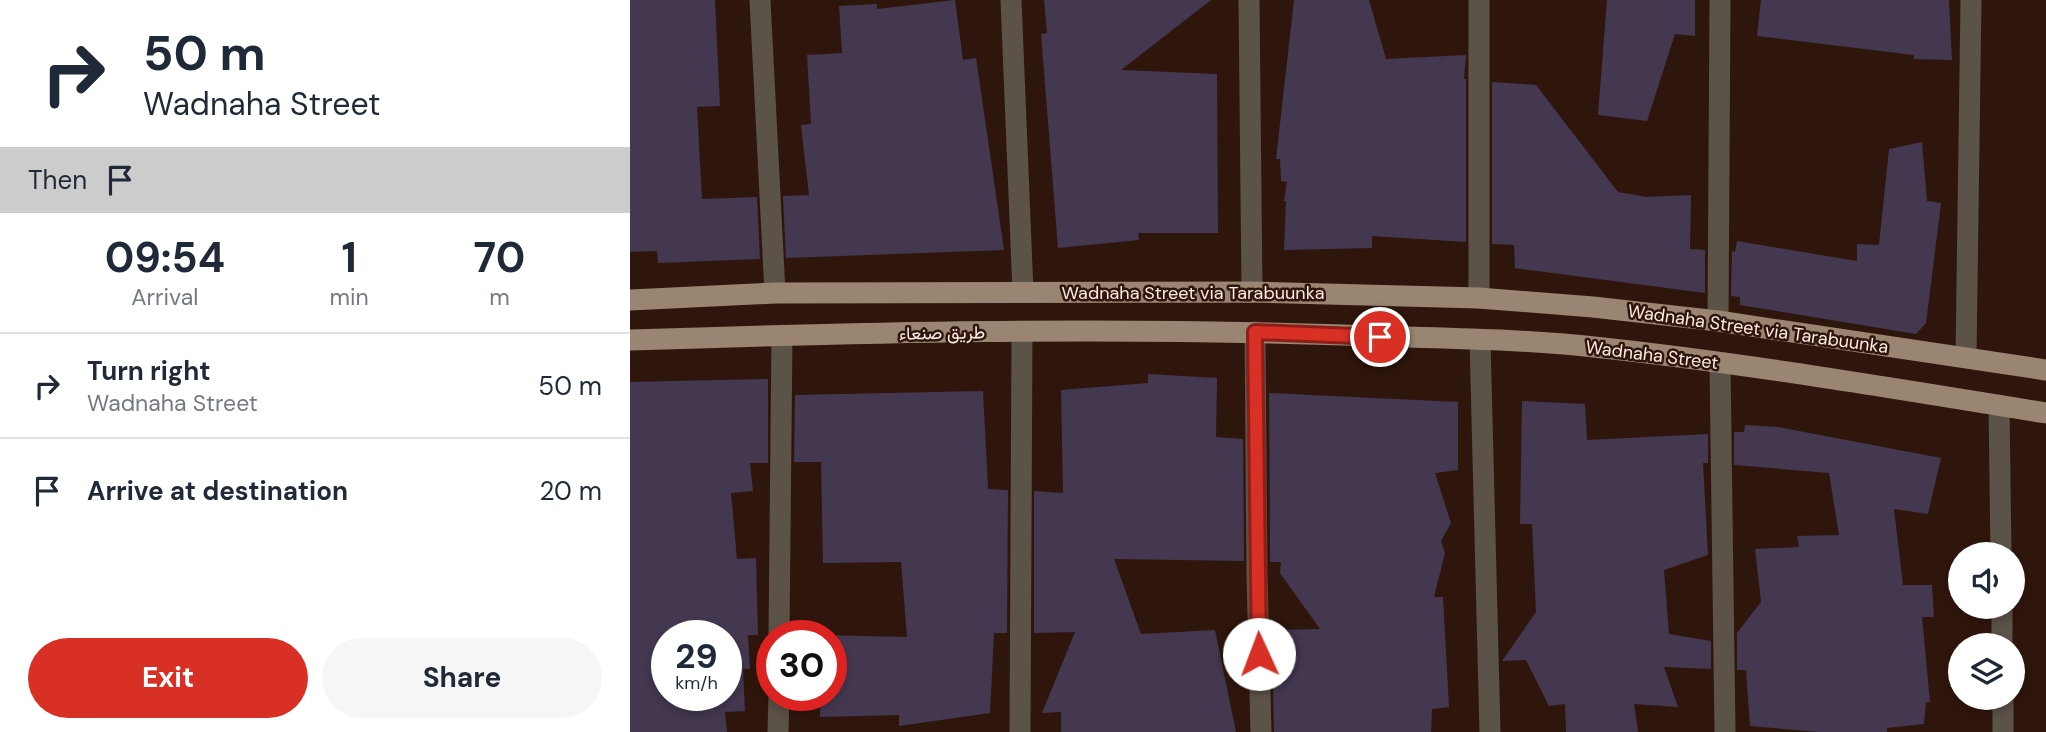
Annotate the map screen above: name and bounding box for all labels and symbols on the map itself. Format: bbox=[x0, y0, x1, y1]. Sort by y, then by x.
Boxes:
street label: Wadnaha Street via Tarabuunka bbox=[1062, 281, 1324, 305]
street label: Wadnaha Street via Tarabuunka bbox=[1626, 300, 1890, 358]
pin bbox=[1350, 307, 1410, 367]
street label: طريق صنعاء bbox=[899, 320, 985, 346]
street label: Wadnaha Street bbox=[1584, 336, 1720, 374]
position arrow bbox=[1222, 617, 1296, 691]
speed limit sign: 30 bbox=[756, 620, 847, 711]

